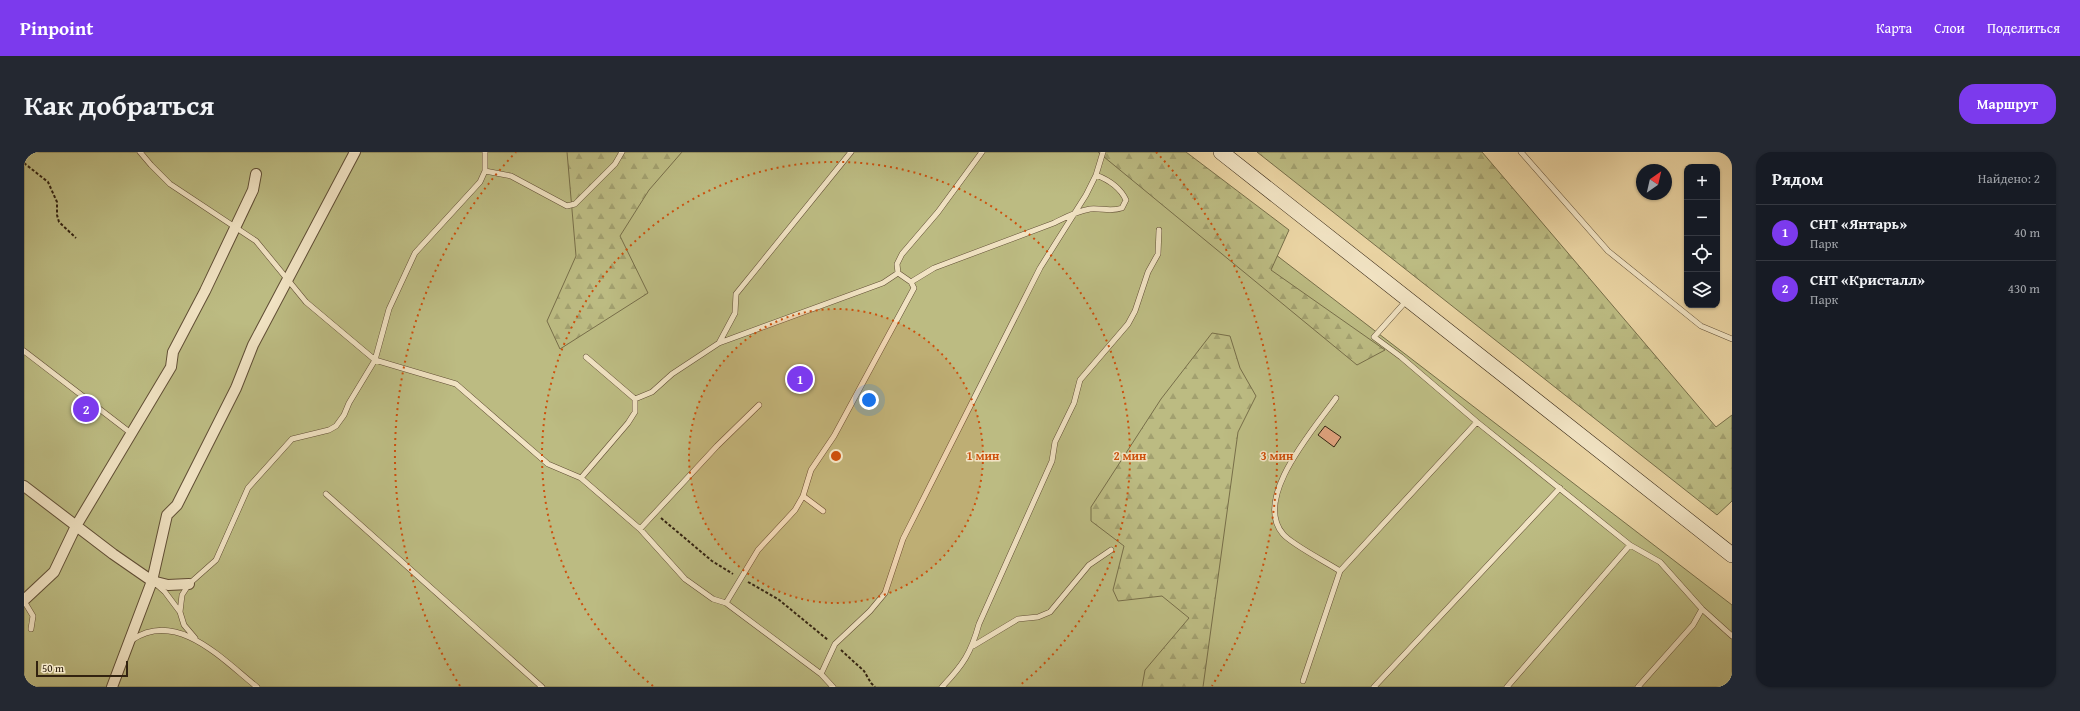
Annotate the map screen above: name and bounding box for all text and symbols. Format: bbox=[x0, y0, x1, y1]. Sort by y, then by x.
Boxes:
text: Pinpoint bbox=[20, 14, 93, 42]
text: Карта bbox=[1876, 18, 1912, 38]
text: Слои bbox=[1934, 18, 1965, 38]
text: Поделиться bbox=[1987, 18, 2060, 38]
text: Как добраться bbox=[24, 84, 214, 125]
button: Маршрут bbox=[1959, 84, 2056, 124]
north arrow bbox=[1636, 164, 1672, 200]
map controls bbox=[1684, 164, 1720, 308]
button: + bbox=[1684, 164, 1720, 200]
text: Рядом bbox=[1772, 166, 1823, 191]
text: Найдено: 2 bbox=[1978, 169, 2040, 188]
button: − bbox=[1684, 200, 1720, 236]
text: СНТ «Янтарь» bbox=[1810, 213, 1907, 234]
text: 1 bbox=[1782, 223, 1788, 242]
text: 40 m bbox=[2014, 223, 2040, 242]
text: Парк bbox=[1810, 234, 1838, 253]
button: locate bbox=[1684, 236, 1720, 272]
text: СНТ «Кристалл» bbox=[1810, 269, 1925, 290]
button: layers bbox=[1684, 272, 1720, 308]
text: 2 bbox=[1782, 279, 1788, 298]
text: 430 m bbox=[2008, 279, 2040, 298]
text: Парк bbox=[1810, 290, 1838, 309]
pin: 1 bbox=[787, 364, 813, 394]
your location bbox=[859, 390, 879, 410]
pin: 2 bbox=[73, 394, 99, 424]
text: 1 мин bbox=[967, 447, 1000, 464]
text: 2 мин bbox=[1114, 447, 1147, 464]
text: 3 мин bbox=[1261, 447, 1294, 464]
centre of rings bbox=[829, 449, 843, 463]
scale bar bbox=[36, 659, 128, 678]
text: 50 m bbox=[42, 660, 64, 676]

